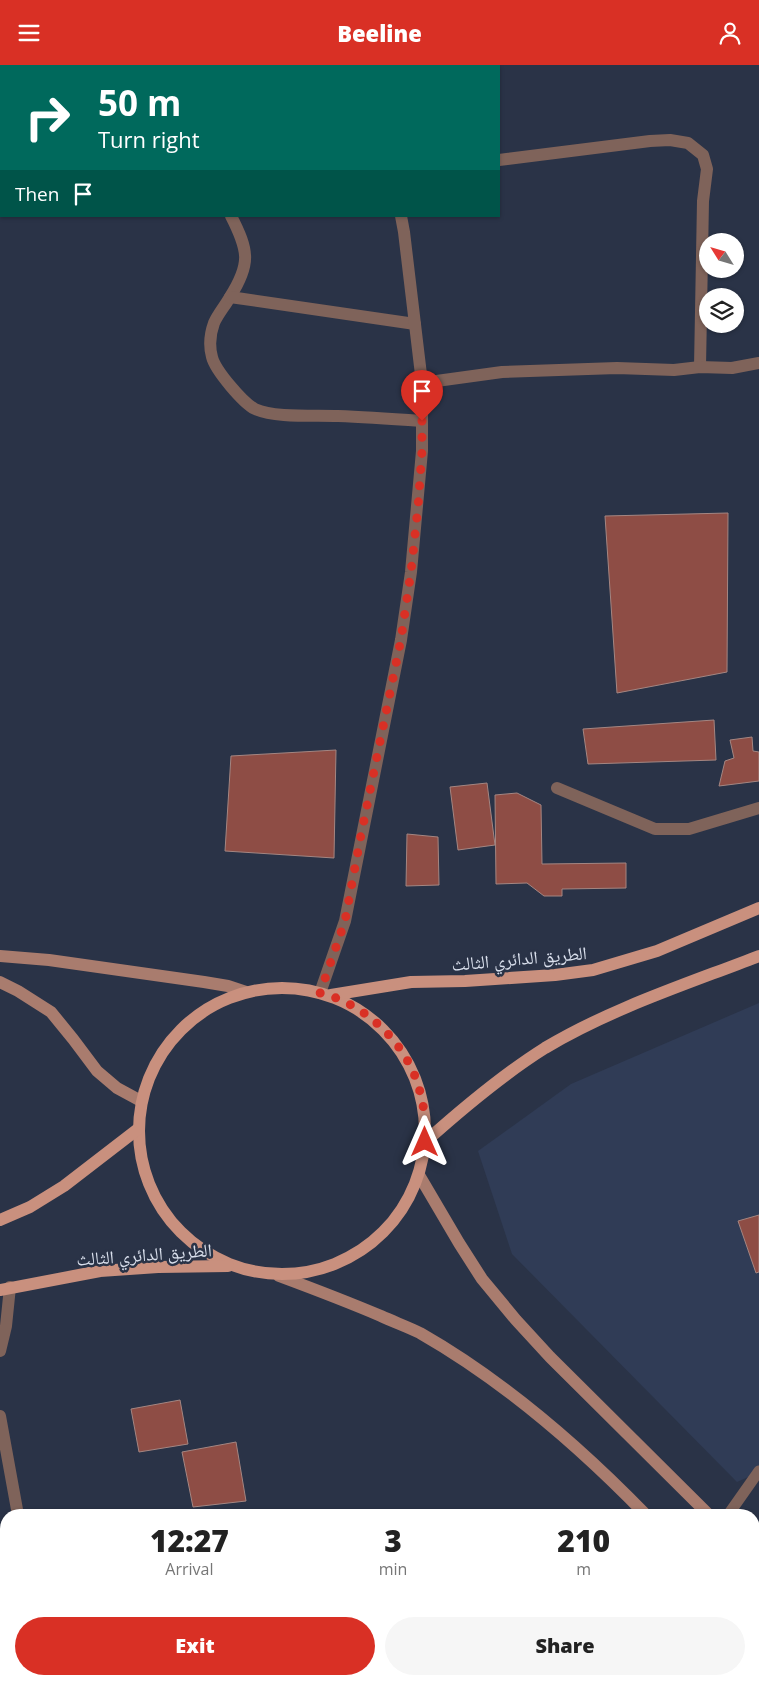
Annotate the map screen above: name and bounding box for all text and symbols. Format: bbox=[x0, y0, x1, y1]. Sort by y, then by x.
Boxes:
text: Beeline bbox=[337, 18, 422, 48]
icon: menu bbox=[15, 19, 43, 47]
icon: person bbox=[716, 19, 744, 47]
text: 50 m bbox=[98, 79, 181, 126]
icon: right bbox=[15, 85, 80, 150]
text: Turn right bbox=[98, 124, 200, 154]
icon: arrive bbox=[69, 180, 97, 208]
text: Then bbox=[15, 181, 59, 207]
north arrow bbox=[699, 233, 744, 277]
map controls bbox=[699, 233, 744, 333]
button: layers bbox=[699, 288, 744, 333]
pin bbox=[401, 370, 443, 421]
icon: arrive bbox=[408, 377, 436, 405]
street label: الطريق الدائري الثالث bbox=[450, 940, 588, 979]
position arrow bbox=[398, 1115, 450, 1167]
street label: الطريق الدائري الثالث bbox=[75, 1237, 213, 1274]
text: 12:27 bbox=[150, 1520, 229, 1561]
text: 3 bbox=[384, 1520, 402, 1561]
text: 210 bbox=[557, 1520, 610, 1561]
text: Arrival bbox=[165, 1558, 213, 1580]
text: min bbox=[379, 1558, 407, 1580]
text: m bbox=[576, 1558, 591, 1580]
button: Exit bbox=[15, 1617, 375, 1675]
button: Share bbox=[385, 1617, 745, 1675]

